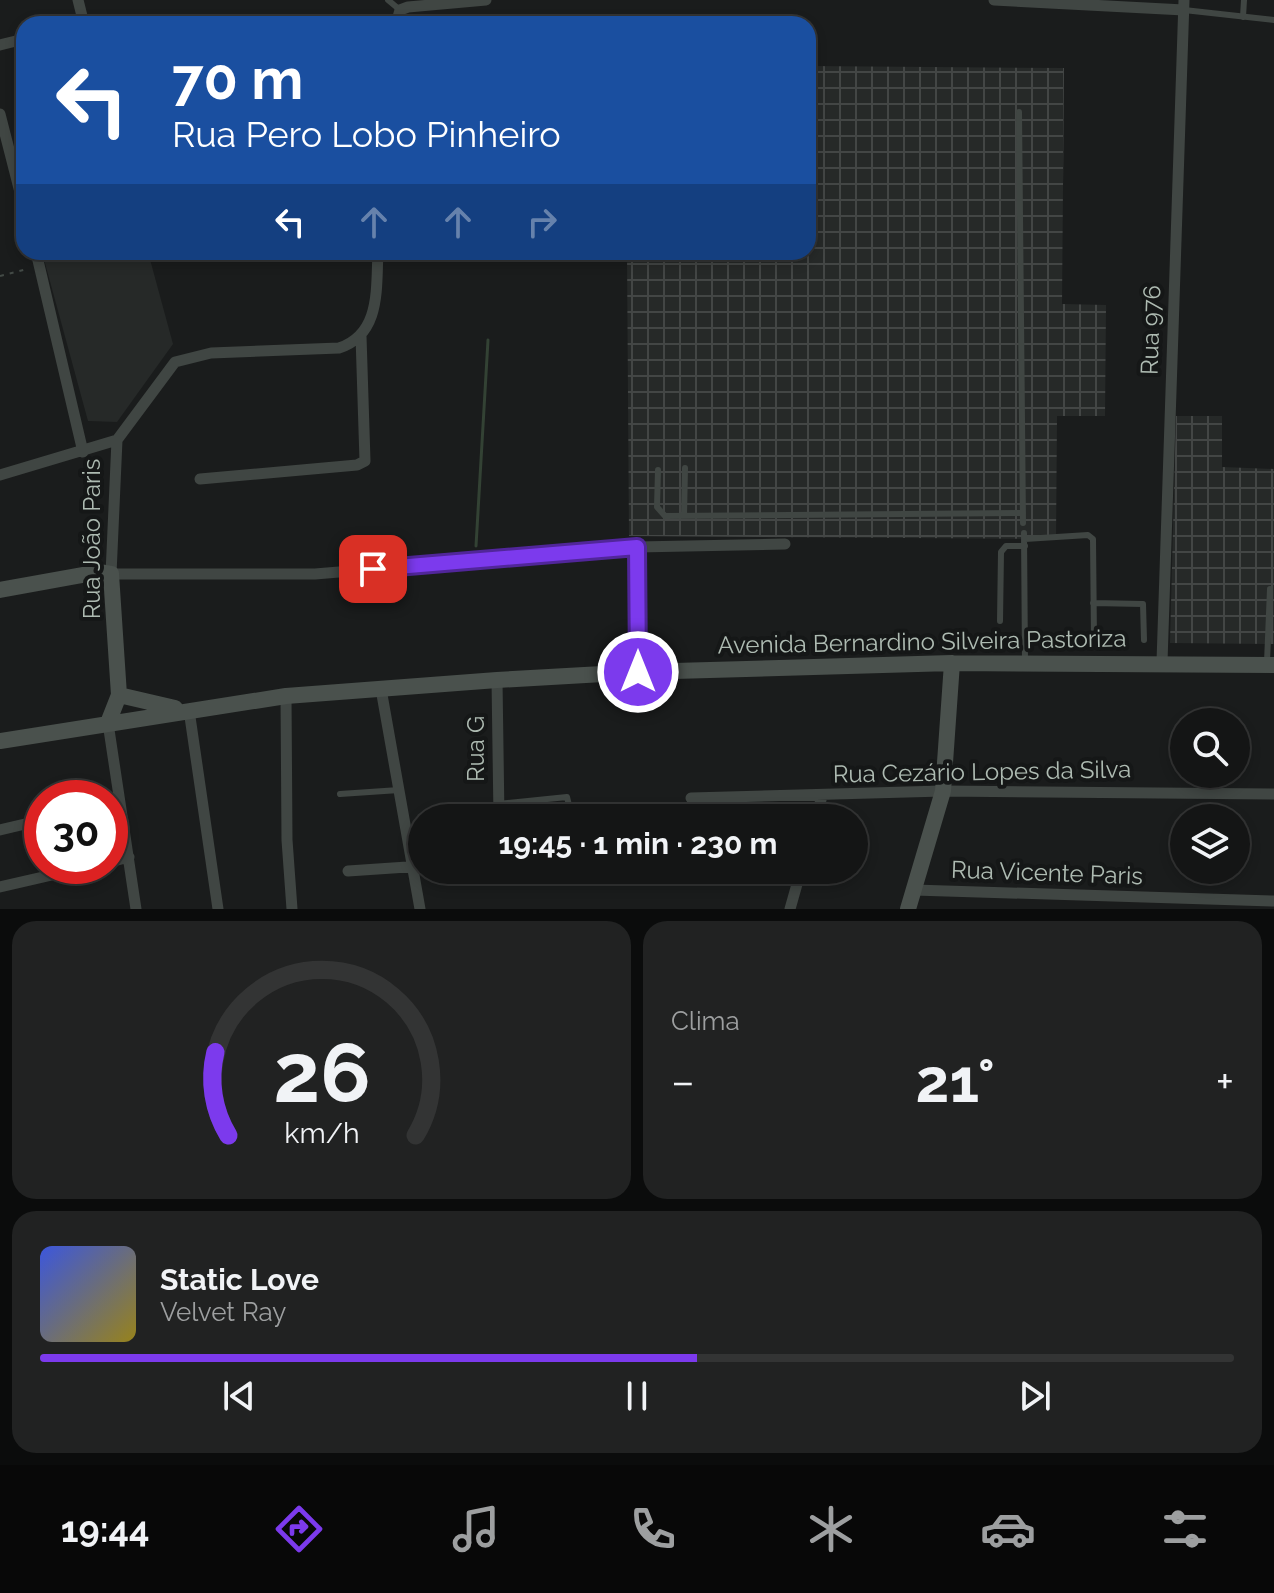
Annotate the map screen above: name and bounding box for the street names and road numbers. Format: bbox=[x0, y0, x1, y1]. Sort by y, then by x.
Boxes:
street label: Rua 976 bbox=[1134, 284, 1167, 376]
street label: Rua João Paris bbox=[77, 459, 106, 619]
street label: Avenida Bernardino Silveira Pastoriza bbox=[717, 623, 1127, 660]
street label: Rua G bbox=[461, 716, 490, 782]
street label: Rua Cezário Lopes da Silva bbox=[833, 754, 1131, 789]
street label: Rua Vicente Paris bbox=[951, 855, 1143, 890]

